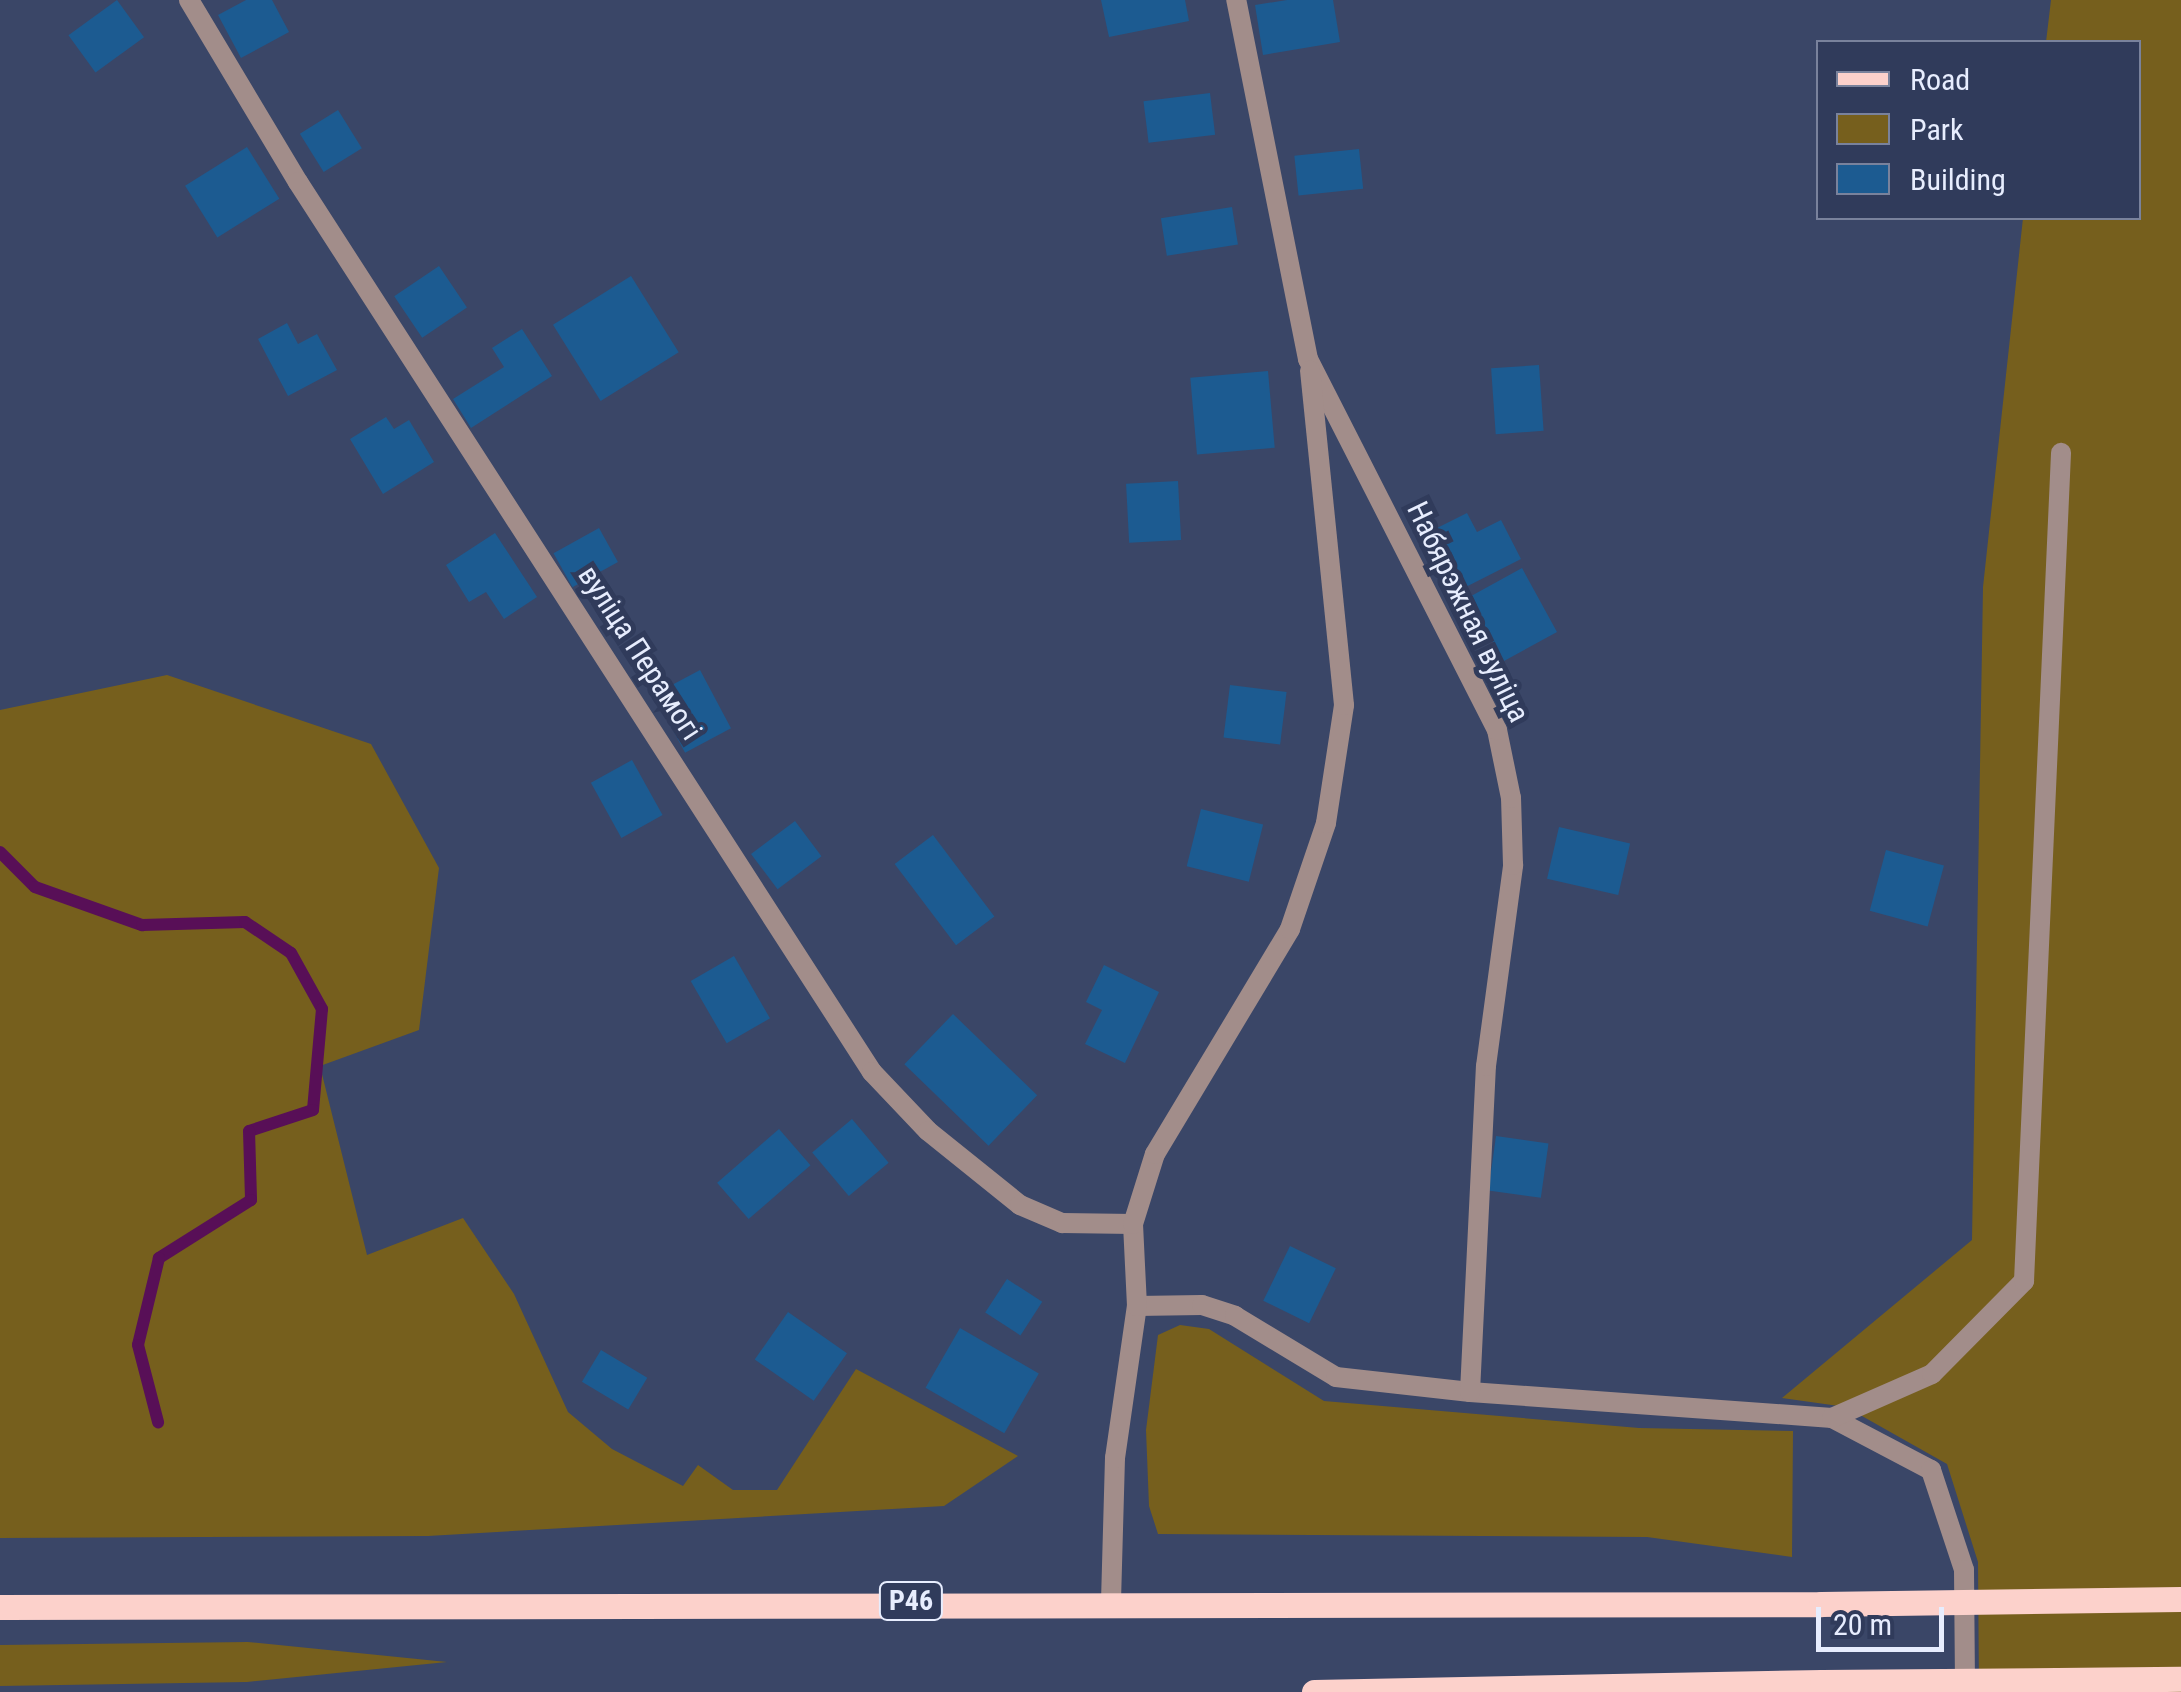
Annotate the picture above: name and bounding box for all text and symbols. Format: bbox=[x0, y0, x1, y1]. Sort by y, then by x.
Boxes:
legend bbox=[1816, 40, 2141, 220]
text: Road bbox=[1910, 62, 1970, 97]
text: Park bbox=[1910, 112, 1964, 147]
text: Building bbox=[1910, 162, 2006, 197]
street label: Набярэжная вуліца bbox=[1399, 496, 1537, 728]
street label: вуліца Перамогі bbox=[570, 559, 710, 747]
road number: Р46 bbox=[878, 1578, 944, 1624]
scale bar bbox=[1821, 1587, 1948, 1649]
text: 20 m bbox=[1833, 1607, 1892, 1642]

